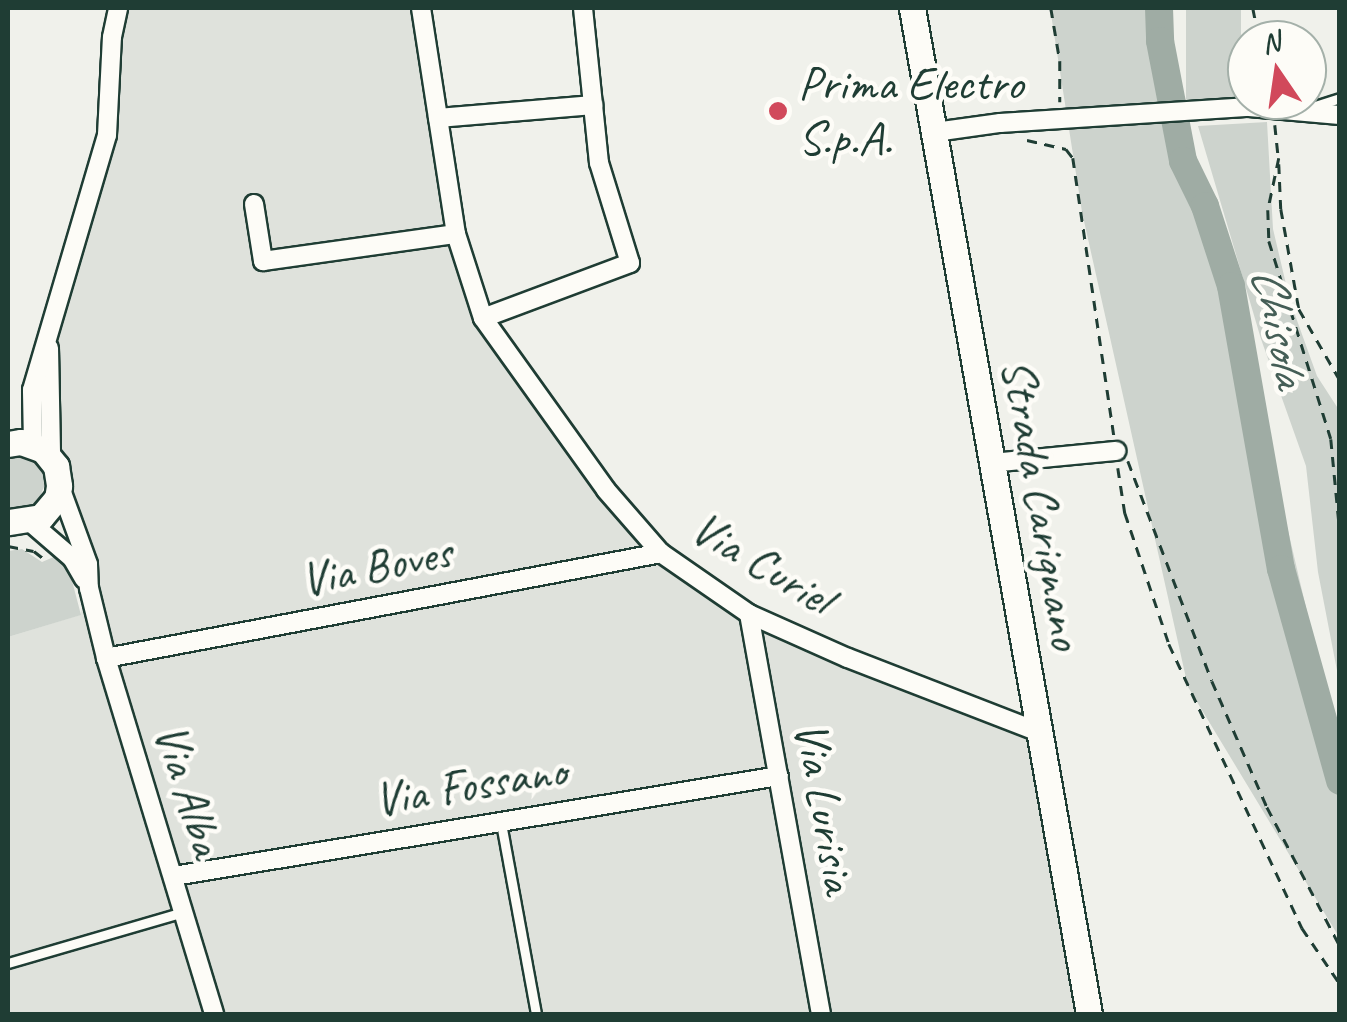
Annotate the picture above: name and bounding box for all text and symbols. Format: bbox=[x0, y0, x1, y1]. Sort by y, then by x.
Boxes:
north arrow bbox=[1227, 20, 1327, 120]
text: N bbox=[1258, 23, 1283, 61]
place label: Prima Electro S.p.A. bbox=[798, 54, 1023, 167]
marker: Prima Electro S.p.A. bbox=[767, 100, 789, 122]
water label: Chisola bbox=[1238, 261, 1322, 391]
street label: Strada Carignano bbox=[988, 354, 1096, 654]
street label: Via Curiel bbox=[681, 499, 843, 627]
street label: Via Boves bbox=[295, 523, 457, 609]
street label: Via Alba bbox=[141, 716, 237, 864]
street label: Via Lurisia bbox=[782, 717, 868, 897]
street label: Via Fossano bbox=[371, 742, 569, 828]

